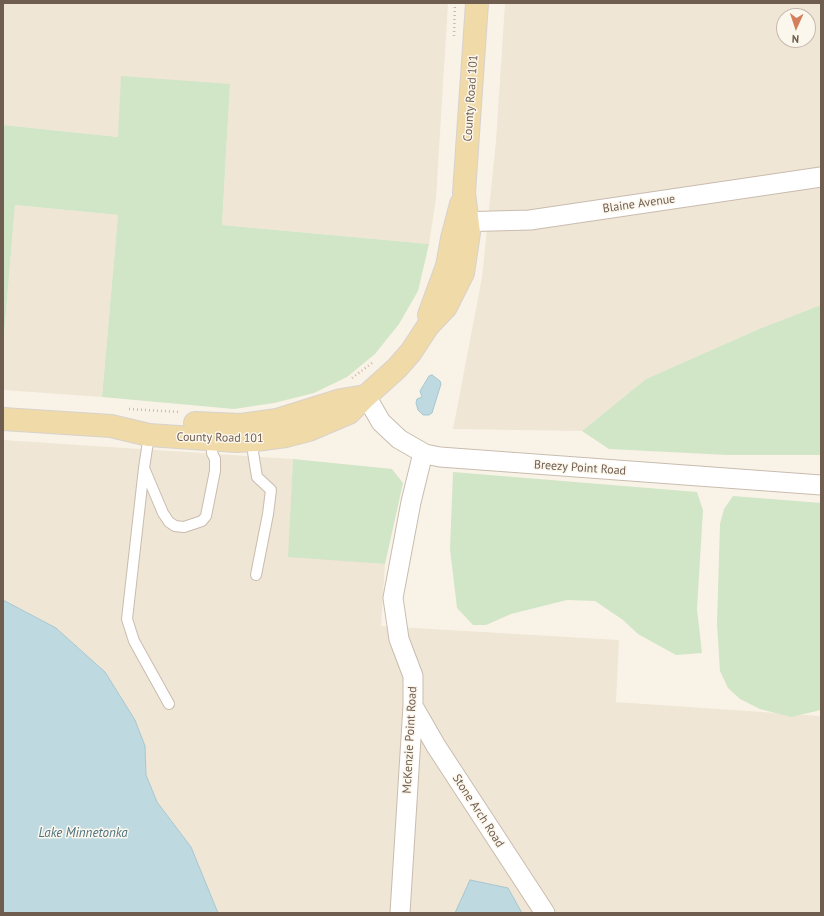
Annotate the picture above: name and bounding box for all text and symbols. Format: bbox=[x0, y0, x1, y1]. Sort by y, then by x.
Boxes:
north arrow bbox=[776, 8, 816, 48]
text: N bbox=[791, 32, 799, 46]
street label: County Road 101 bbox=[461, 54, 481, 142]
street label: Blaine Avenue bbox=[602, 192, 676, 216]
street label: County Road 101 bbox=[176, 430, 264, 446]
street label: Breezy Point Road bbox=[534, 458, 626, 478]
street label: McKenzie Point Road bbox=[400, 686, 420, 794]
street label: Stone Arch Road bbox=[449, 772, 507, 850]
water label: Lake Minnetonka bbox=[38, 825, 128, 841]

